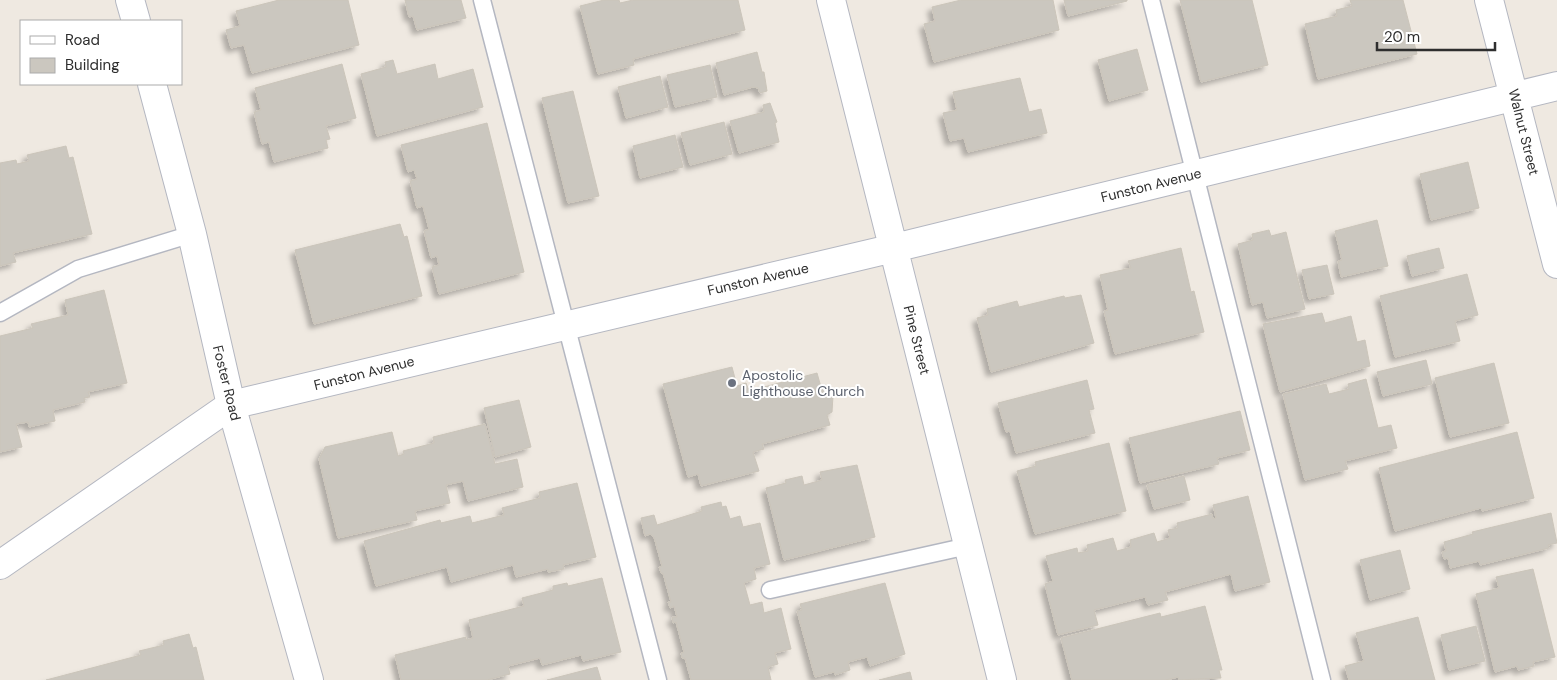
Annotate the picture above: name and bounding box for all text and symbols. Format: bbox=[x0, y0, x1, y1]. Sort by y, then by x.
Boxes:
legend bbox=[20, 20, 182, 85]
scale bar bbox=[1377, 20, 1494, 52]
text: 20 m bbox=[1384, 27, 1420, 47]
text: Road bbox=[65, 30, 100, 50]
text: Building bbox=[65, 55, 120, 75]
street label: Walnut Street bbox=[1505, 87, 1543, 177]
street label: Funston Avenue bbox=[1099, 164, 1203, 206]
street label: Funston Avenue bbox=[706, 259, 810, 299]
street label: Pine Street bbox=[900, 303, 934, 377]
street label: Foster Road bbox=[209, 343, 245, 423]
street label: Funston Avenue bbox=[312, 352, 416, 394]
place label: Apostolic Lighthouse Church bbox=[742, 366, 864, 400]
marker: Apostolic Lighthouse Church bbox=[726, 377, 738, 389]

